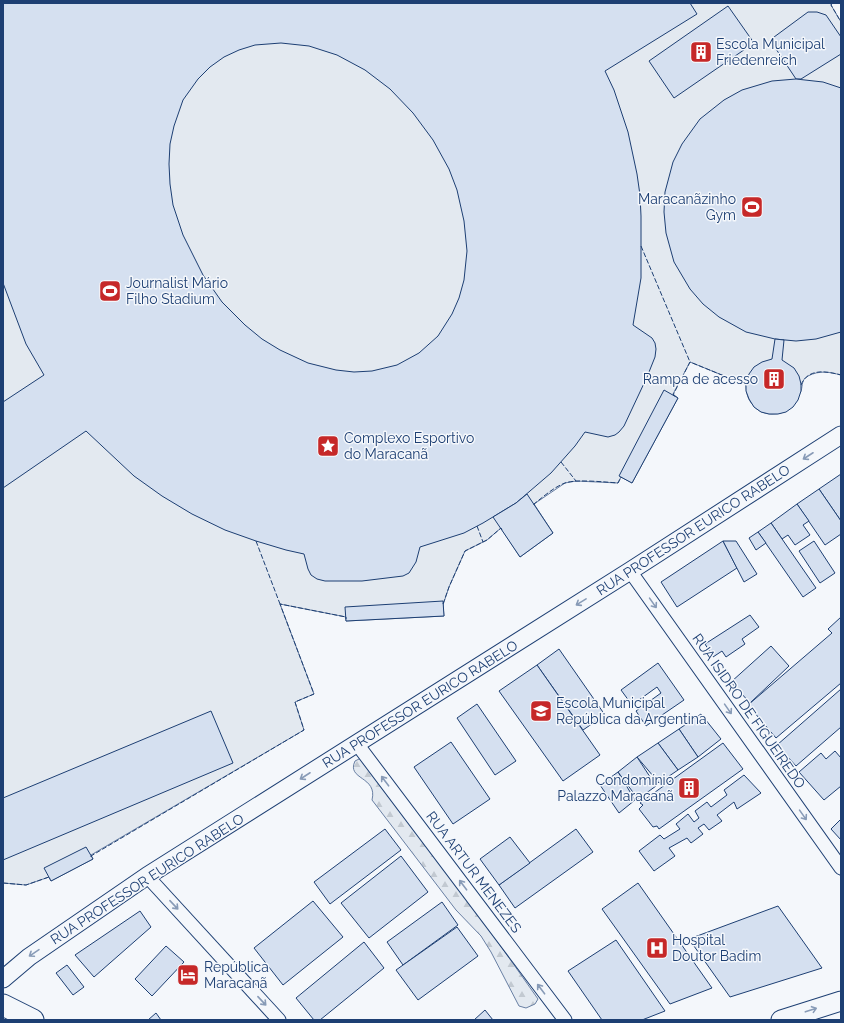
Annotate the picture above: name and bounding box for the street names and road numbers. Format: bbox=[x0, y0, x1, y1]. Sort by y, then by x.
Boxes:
street label: RUA PROFESSOR EURICO RABELO bbox=[593, 461, 793, 599]
street label: RUA ISIDRO DE FIGUEIREDO bbox=[689, 631, 809, 791]
street label: RUA PROFESSOR EURICO RABELO bbox=[319, 637, 521, 771]
street label: RUA ARTUR MENEZES bbox=[423, 808, 525, 936]
street label: RUA PROFESSOR EURICO RABELO bbox=[47, 810, 247, 948]

